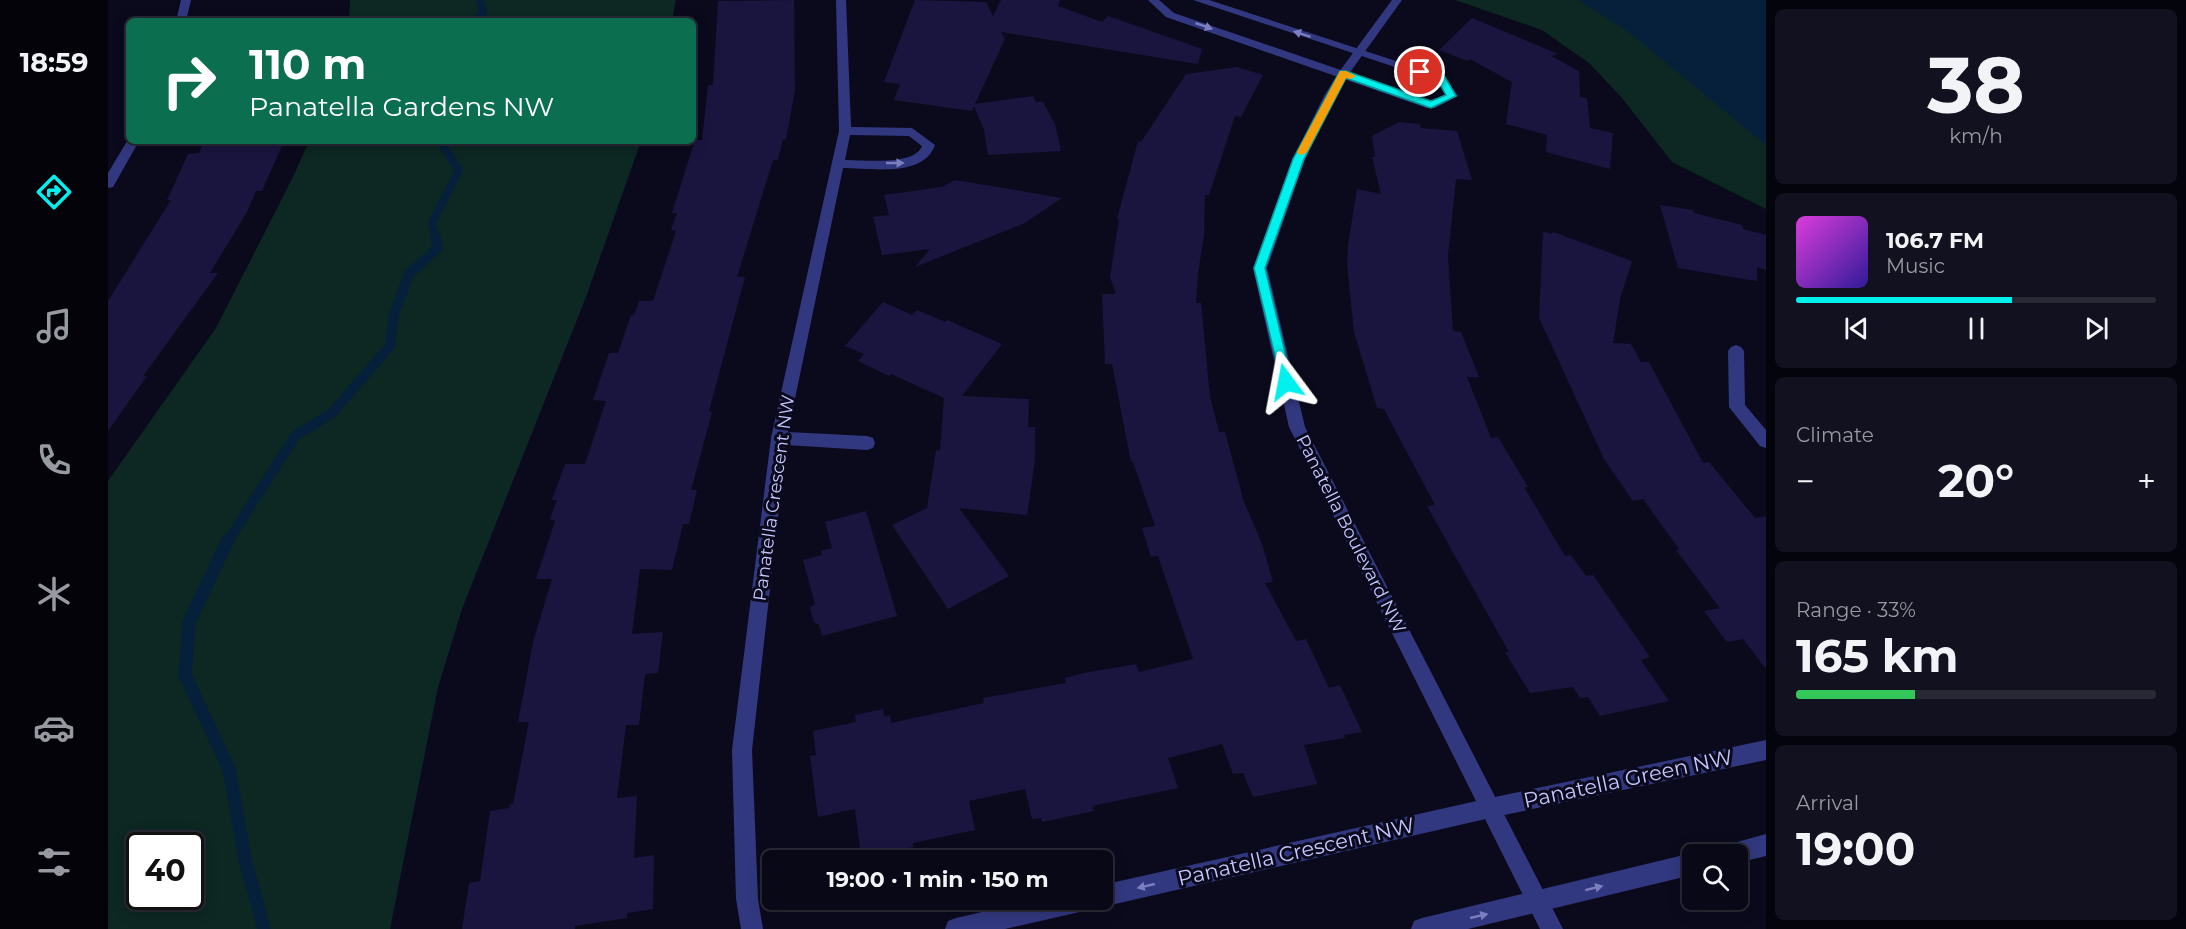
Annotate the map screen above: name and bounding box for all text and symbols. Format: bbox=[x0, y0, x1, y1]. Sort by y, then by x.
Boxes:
one-way arrow bbox=[1195, 22, 1213, 32]
one-way arrow bbox=[1293, 29, 1311, 39]
text: 38 bbox=[1927, 37, 2025, 133]
text: 110 m bbox=[249, 38, 366, 90]
icon: right bbox=[150, 42, 228, 120]
text: 18:59 bbox=[20, 46, 88, 79]
pin bbox=[1394, 46, 1445, 97]
icon: arrive bbox=[1403, 55, 1436, 88]
text: Panatella Gardens NW bbox=[249, 90, 554, 123]
text: km/h bbox=[1949, 124, 2003, 148]
one-way arrow bbox=[886, 158, 905, 168]
icon: directions bbox=[33, 171, 75, 213]
text: 106.7 FM bbox=[1886, 227, 1984, 254]
text: Music bbox=[1886, 254, 1945, 278]
icon: music bbox=[33, 305, 75, 347]
icon: previous bbox=[1840, 312, 1873, 345]
icon: pause bbox=[1960, 312, 1993, 345]
icon: next bbox=[2080, 312, 2113, 345]
position arrow bbox=[1254, 350, 1318, 414]
street label: Panatella Crescent NW bbox=[749, 394, 799, 602]
text: Climate bbox=[1796, 423, 1874, 447]
street label: Panatella Boulevard NW bbox=[1291, 431, 1411, 637]
icon: phone bbox=[33, 439, 75, 481]
text: 20° bbox=[1938, 453, 2014, 508]
text: − bbox=[1796, 461, 1815, 501]
text: + bbox=[2137, 461, 2156, 501]
icon: climate bbox=[33, 573, 75, 615]
text: Range · 33% bbox=[1796, 598, 1916, 622]
text: 165 km bbox=[1796, 628, 1958, 683]
icon: car bbox=[33, 707, 75, 749]
street label: Panatella Green NW bbox=[1521, 744, 1735, 813]
text: Arrival bbox=[1796, 791, 1859, 815]
street label: Panatella Crescent NW bbox=[1175, 812, 1417, 891]
text: 19:00 bbox=[1796, 821, 1915, 876]
speed limit sign: 40 bbox=[126, 832, 204, 910]
icon: filters bbox=[33, 841, 75, 883]
map controls bbox=[1682, 844, 1748, 910]
button: search bbox=[1682, 844, 1748, 910]
text: 19:00 · 1 min · 150 m bbox=[826, 866, 1049, 893]
one-way arrow bbox=[1136, 882, 1155, 891]
one-way arrow bbox=[1585, 883, 1603, 893]
one-way arrow bbox=[1469, 911, 1488, 920]

